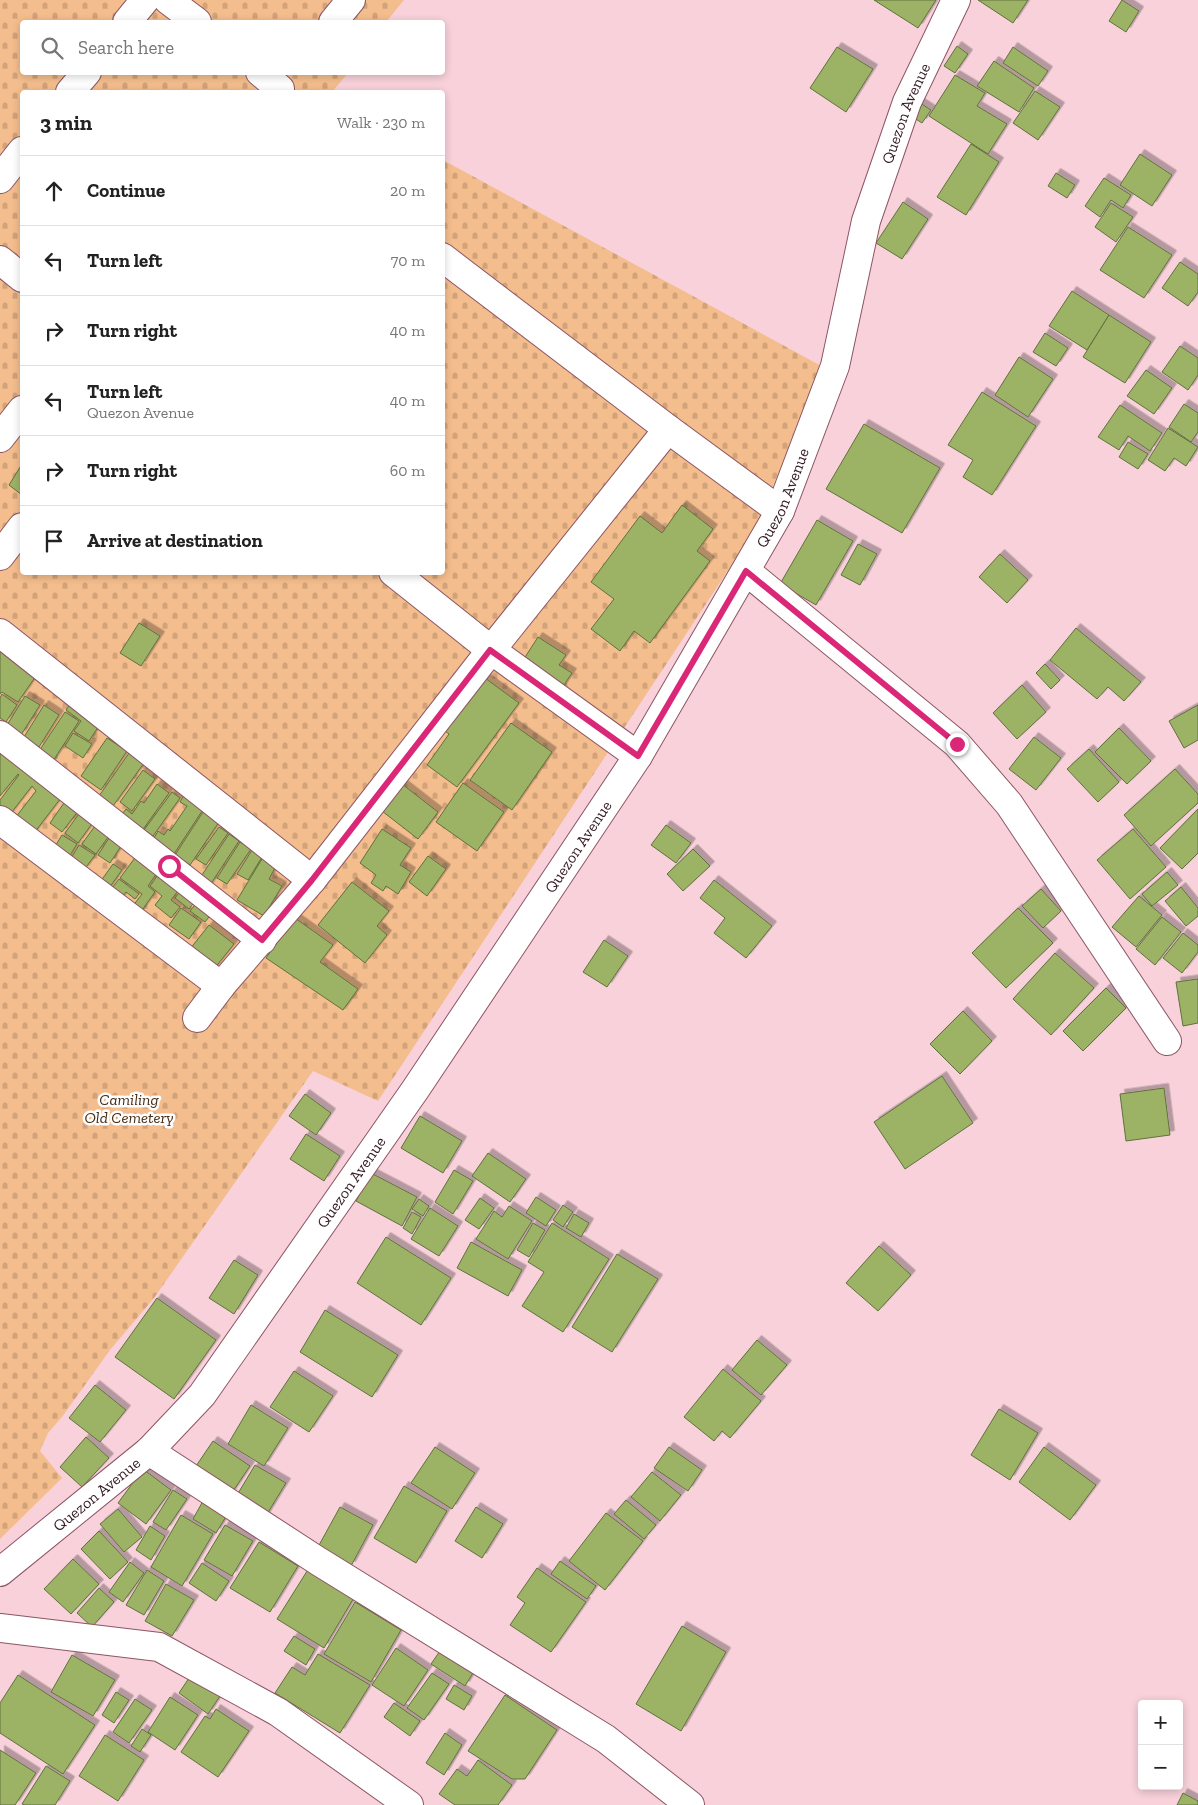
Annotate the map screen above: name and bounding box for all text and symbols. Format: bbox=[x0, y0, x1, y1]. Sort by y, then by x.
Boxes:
search box bbox=[20, 20, 445, 75]
icon: search bbox=[38, 34, 66, 62]
text: Search here bbox=[78, 36, 174, 59]
street label: Quezon Avenue bbox=[877, 60, 934, 166]
text: 3 min bbox=[40, 110, 92, 135]
text: Walk · 230 m bbox=[337, 113, 425, 132]
icon: ahead bbox=[40, 177, 68, 205]
text: Continue bbox=[87, 179, 165, 202]
text: 20 m bbox=[390, 181, 425, 200]
icon: left bbox=[40, 247, 68, 275]
text: Turn left bbox=[87, 249, 162, 272]
text: 70 m bbox=[391, 251, 425, 270]
icon: right bbox=[40, 317, 68, 345]
text: Turn right bbox=[87, 319, 177, 342]
text: 40 m bbox=[390, 321, 425, 340]
text: Turn left bbox=[87, 380, 162, 403]
icon: left bbox=[40, 387, 68, 415]
text: 40 m bbox=[390, 391, 425, 410]
text: Quezon Avenue bbox=[87, 403, 194, 422]
street label: Quezon Avenue bbox=[752, 445, 813, 551]
icon: right bbox=[40, 457, 68, 485]
text: Turn right bbox=[87, 459, 177, 482]
text: 60 m bbox=[390, 461, 425, 480]
icon: arrive bbox=[40, 527, 68, 555]
text: Arrive at destination bbox=[87, 529, 263, 552]
route end bbox=[946, 733, 969, 756]
street label: Quezon Avenue bbox=[540, 797, 615, 896]
route start bbox=[158, 855, 181, 878]
park label: Camiling Old Cemetery bbox=[85, 1090, 174, 1127]
street label: Quezon Avenue bbox=[312, 1133, 389, 1231]
street label: Quezon Avenue bbox=[49, 1453, 144, 1535]
map controls bbox=[1138, 1700, 1183, 1790]
button: + bbox=[1138, 1700, 1183, 1745]
button: − bbox=[1138, 1745, 1183, 1790]

